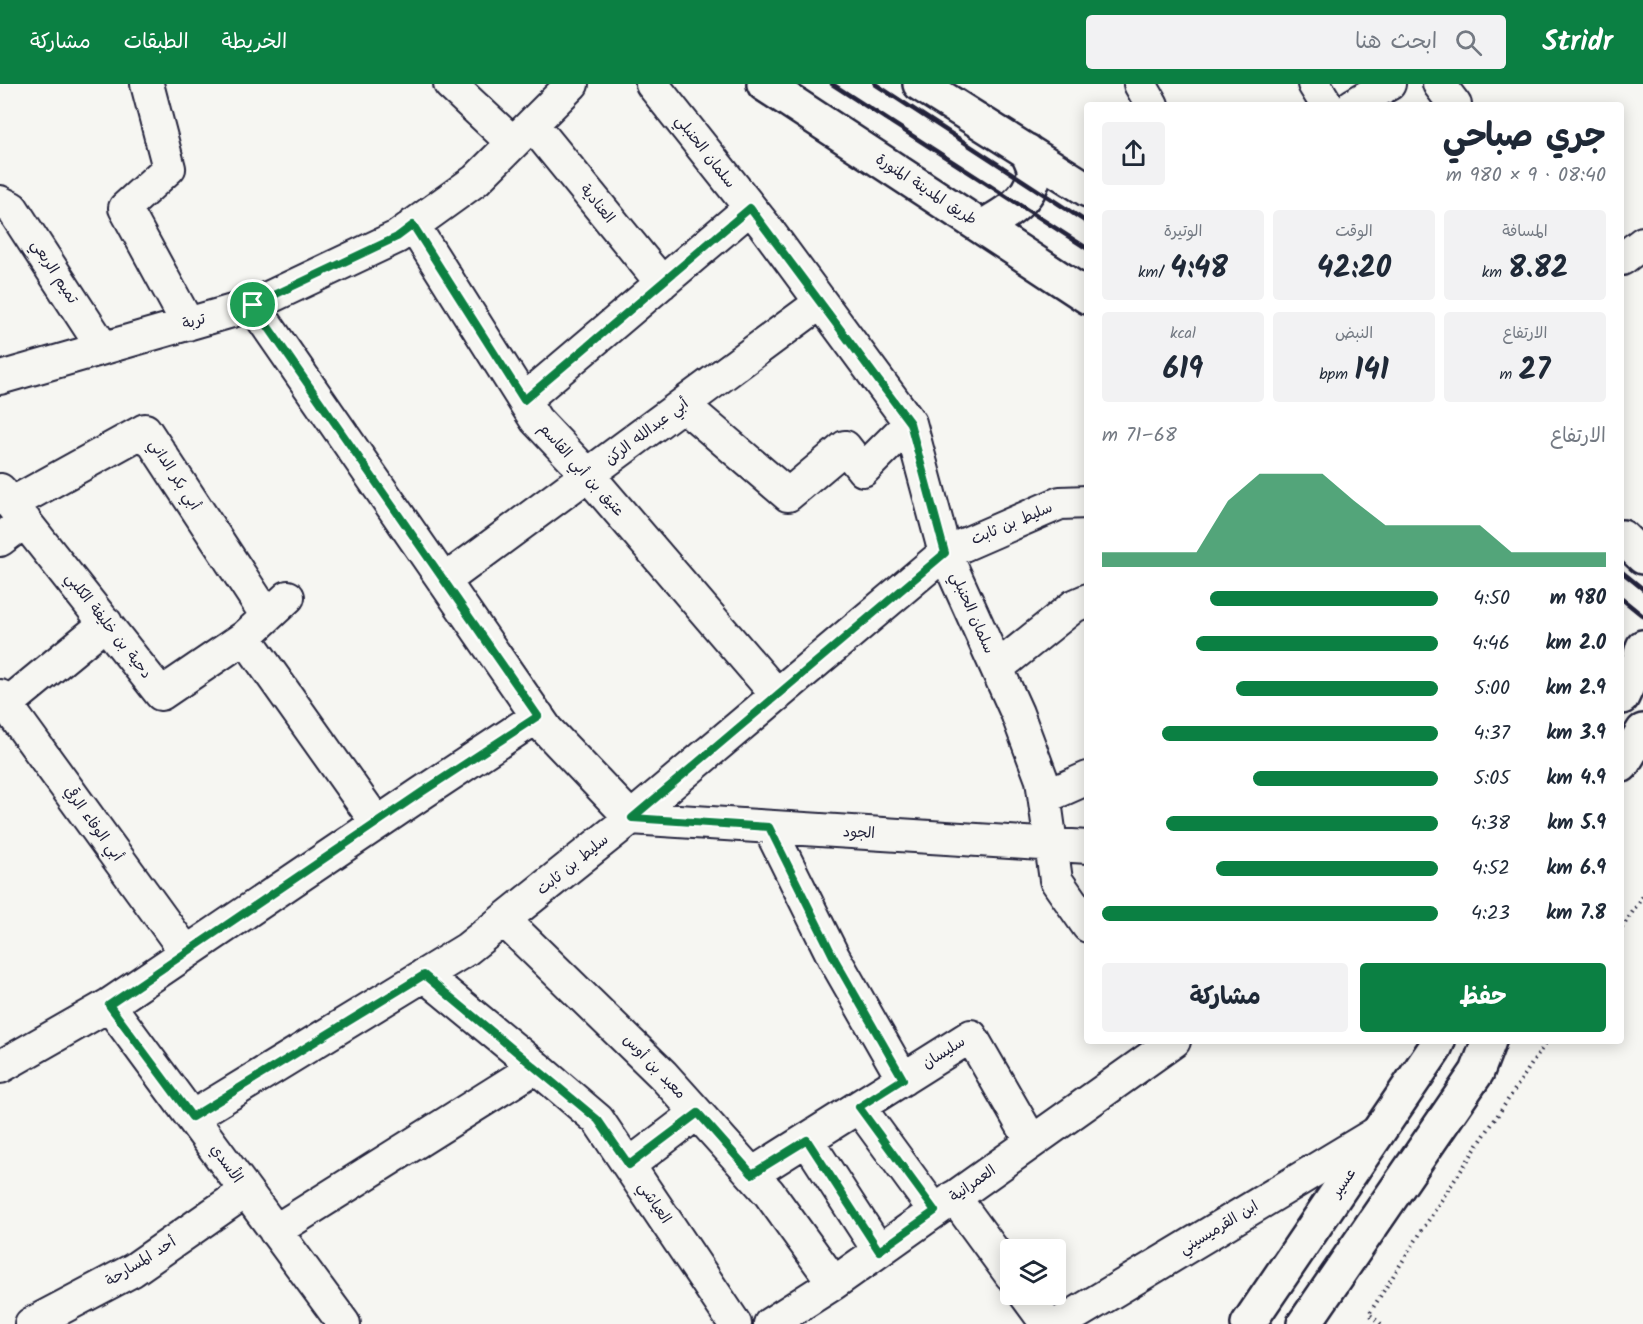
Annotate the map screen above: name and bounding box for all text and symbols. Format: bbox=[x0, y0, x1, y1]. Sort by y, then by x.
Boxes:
search box bbox=[1086, 15, 1506, 69]
text: Stridr bbox=[1542, 20, 1613, 65]
text: ابحث هنا bbox=[1355, 25, 1437, 60]
text: مشاركة bbox=[30, 26, 91, 59]
text: الطبقات bbox=[124, 26, 189, 59]
text: الخريطة bbox=[222, 26, 287, 59]
icon: search bbox=[1452, 26, 1485, 59]
street label: سلمان الحنبلي bbox=[669, 110, 741, 194]
text: جري صباحي bbox=[1443, 111, 1606, 164]
button: share bbox=[1102, 122, 1165, 185]
street label: طريق المدينة المنورة bbox=[870, 148, 982, 232]
text: 08:40 · 9 × 980 m bbox=[1446, 160, 1606, 192]
street label: العنادية bbox=[574, 179, 620, 229]
text: الوتيرة bbox=[1164, 219, 1202, 244]
text: الوقت bbox=[1335, 219, 1373, 244]
text: المسافة bbox=[1502, 219, 1548, 244]
street label: تميم الربعي bbox=[24, 235, 84, 309]
text: 4:48 bbox=[1170, 245, 1228, 293]
text: 42:20 bbox=[1317, 245, 1391, 293]
text: 8.82 bbox=[1508, 245, 1568, 293]
text: /km bbox=[1138, 260, 1170, 285]
text: km bbox=[1482, 260, 1508, 285]
pin bbox=[227, 279, 278, 330]
icon: arrive bbox=[236, 288, 269, 321]
street label: تربة bbox=[179, 307, 209, 337]
text: kcal bbox=[1170, 321, 1196, 346]
text: النبض bbox=[1335, 321, 1373, 346]
text: الارتفاع bbox=[1503, 321, 1547, 346]
text: 619 bbox=[1163, 346, 1203, 394]
text: 141 bbox=[1354, 347, 1389, 395]
text: 27 bbox=[1519, 347, 1550, 395]
text: bpm bbox=[1319, 362, 1354, 387]
text: m bbox=[1500, 362, 1519, 387]
street label: أبي عبدالله الركن bbox=[600, 392, 694, 472]
street label: عتيق بن أبي القاسم bbox=[532, 418, 630, 522]
text: 68–71 m bbox=[1102, 420, 1177, 452]
text: الارتفاع bbox=[1550, 421, 1606, 453]
street label: أبي بكر الداني bbox=[142, 435, 206, 516]
street label: سليط بن ثابت bbox=[967, 496, 1057, 552]
street label: دحية بن خليفة الكلبي bbox=[59, 568, 157, 684]
street label: سلمان الحنبلي bbox=[943, 568, 1001, 658]
text: 4:50 bbox=[1473, 583, 1510, 615]
text: 980 m bbox=[1550, 583, 1606, 615]
text: 4:46 bbox=[1472, 628, 1510, 660]
text: 2.0 km bbox=[1545, 628, 1606, 660]
text: 5:00 bbox=[1474, 673, 1510, 705]
text: 2.9 km bbox=[1546, 673, 1606, 705]
text: 4:37 bbox=[1473, 718, 1510, 750]
text: 3.9 km bbox=[1546, 718, 1606, 750]
text: 5:05 bbox=[1474, 763, 1510, 795]
text: 4.9 km bbox=[1546, 763, 1606, 795]
street label: أبي الوفاء الرقي bbox=[57, 781, 129, 867]
text: 4:38 bbox=[1471, 808, 1510, 840]
text: 5.9 km bbox=[1547, 808, 1606, 840]
street label: الجود bbox=[842, 820, 876, 846]
street label: سليط بن ثابت bbox=[532, 828, 614, 902]
text: 4:52 bbox=[1472, 853, 1510, 885]
text: 6.9 km bbox=[1546, 853, 1606, 885]
text: 4:23 bbox=[1471, 898, 1510, 930]
text: 7.8 km bbox=[1546, 898, 1606, 930]
button: مشاركة bbox=[1102, 963, 1348, 1032]
button: حفظ bbox=[1360, 963, 1606, 1032]
street label: معبد بن أوس bbox=[617, 1029, 691, 1105]
street label: سليسان bbox=[918, 1030, 970, 1076]
street label: الأسدي bbox=[204, 1139, 248, 1189]
street label: العمرانية bbox=[945, 1159, 1001, 1209]
street label: عسير bbox=[1324, 1163, 1363, 1204]
street label: العياشي bbox=[631, 1177, 677, 1229]
street label: ابن القرميسيني bbox=[1175, 1195, 1263, 1261]
street label: أحد المسارحة bbox=[101, 1231, 181, 1293]
map controls bbox=[1000, 1239, 1066, 1305]
button: layers bbox=[1000, 1239, 1066, 1305]

